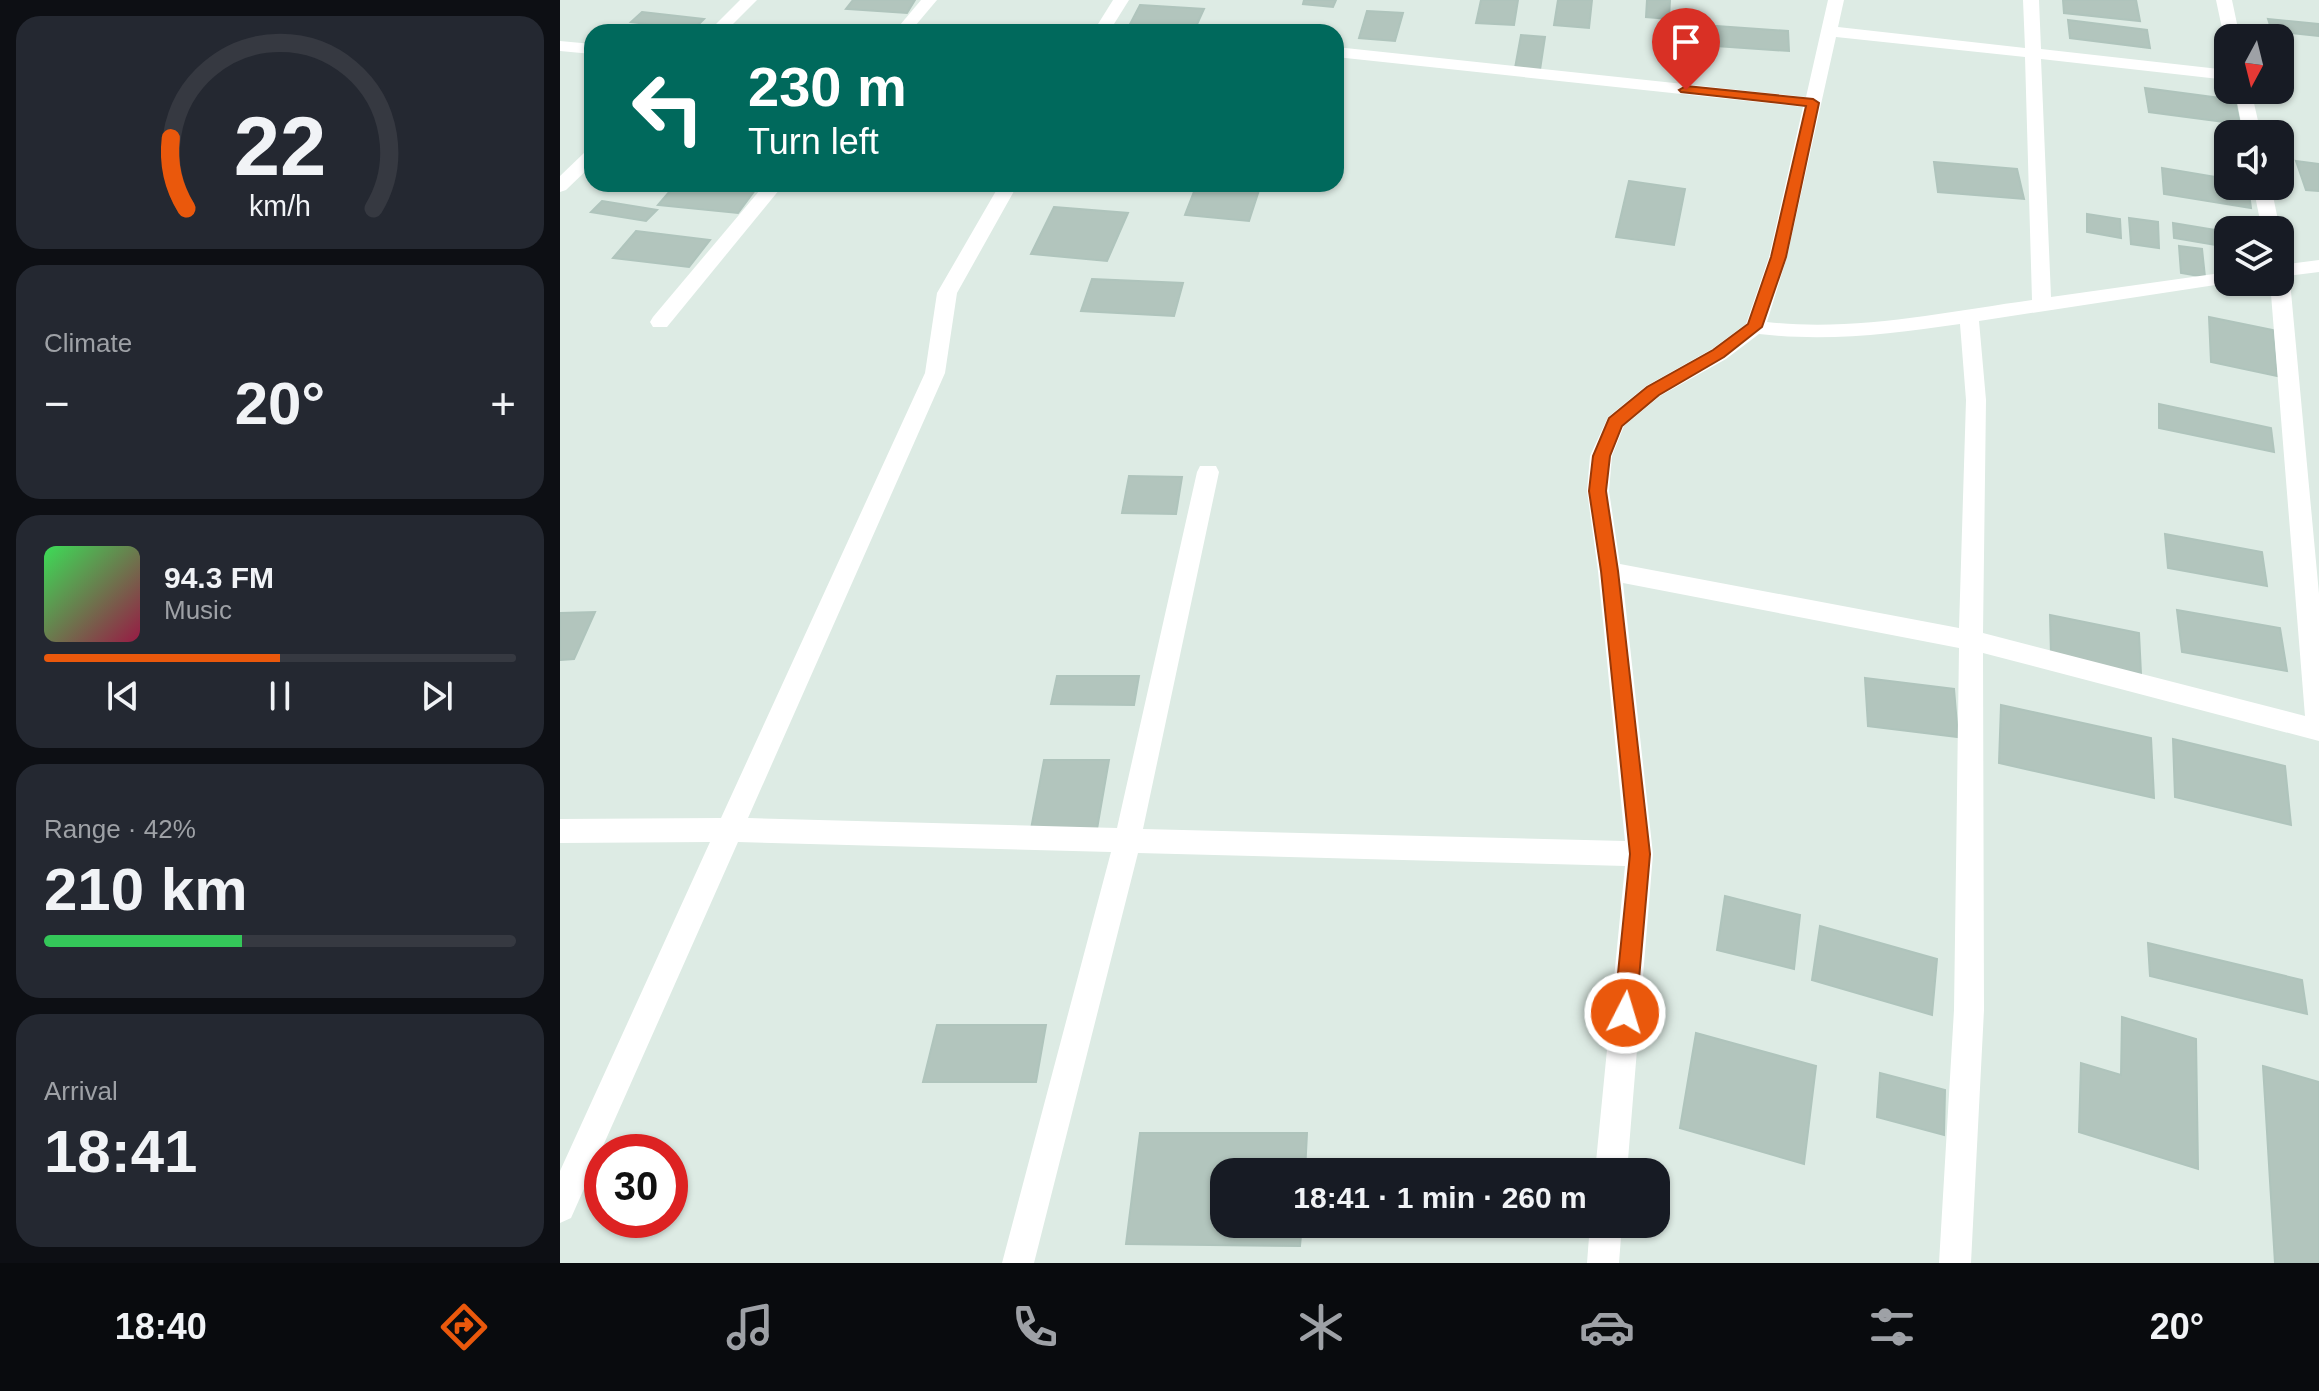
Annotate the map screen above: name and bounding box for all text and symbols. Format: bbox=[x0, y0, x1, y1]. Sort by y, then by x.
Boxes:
pin bbox=[1652, 8, 1720, 90]
icon: arrive bbox=[1664, 20, 1708, 64]
north arrow bbox=[2214, 24, 2294, 104]
map controls bbox=[2214, 24, 2294, 296]
text: 230 m bbox=[748, 55, 907, 118]
icon: left bbox=[616, 56, 720, 160]
text: 22 bbox=[234, 99, 326, 192]
button: sound bbox=[2214, 120, 2294, 200]
text: Turn left bbox=[748, 121, 879, 162]
text: km/h bbox=[249, 190, 311, 222]
button: layers bbox=[2214, 216, 2294, 296]
text: Climate bbox=[44, 328, 132, 358]
text: 20° bbox=[235, 370, 325, 437]
text: − bbox=[44, 379, 70, 428]
text: + bbox=[490, 379, 516, 428]
text: 94.3 FM bbox=[164, 561, 274, 594]
text: Music bbox=[164, 595, 232, 625]
icon: previous bbox=[101, 674, 145, 718]
icon: pause bbox=[258, 674, 302, 718]
icon: next bbox=[415, 674, 459, 718]
text: Range · 42% bbox=[44, 814, 196, 844]
text: 210 km bbox=[44, 856, 248, 923]
position arrow bbox=[1583, 971, 1667, 1055]
text: Arrival bbox=[44, 1076, 118, 1106]
text: 18:41 bbox=[44, 1118, 197, 1185]
speed limit sign: 30 bbox=[584, 1134, 688, 1238]
text: 18:41 · 1 min · 260 m bbox=[1293, 1181, 1587, 1214]
icon: directions bbox=[436, 1299, 492, 1355]
icon: music bbox=[722, 1299, 778, 1355]
icon: phone bbox=[1007, 1299, 1063, 1355]
icon: climate bbox=[1293, 1299, 1349, 1355]
icon: car bbox=[1579, 1299, 1635, 1355]
icon: filters bbox=[1864, 1299, 1920, 1355]
text: 18:40 bbox=[115, 1306, 207, 1347]
text: 20° bbox=[2150, 1306, 2204, 1347]

